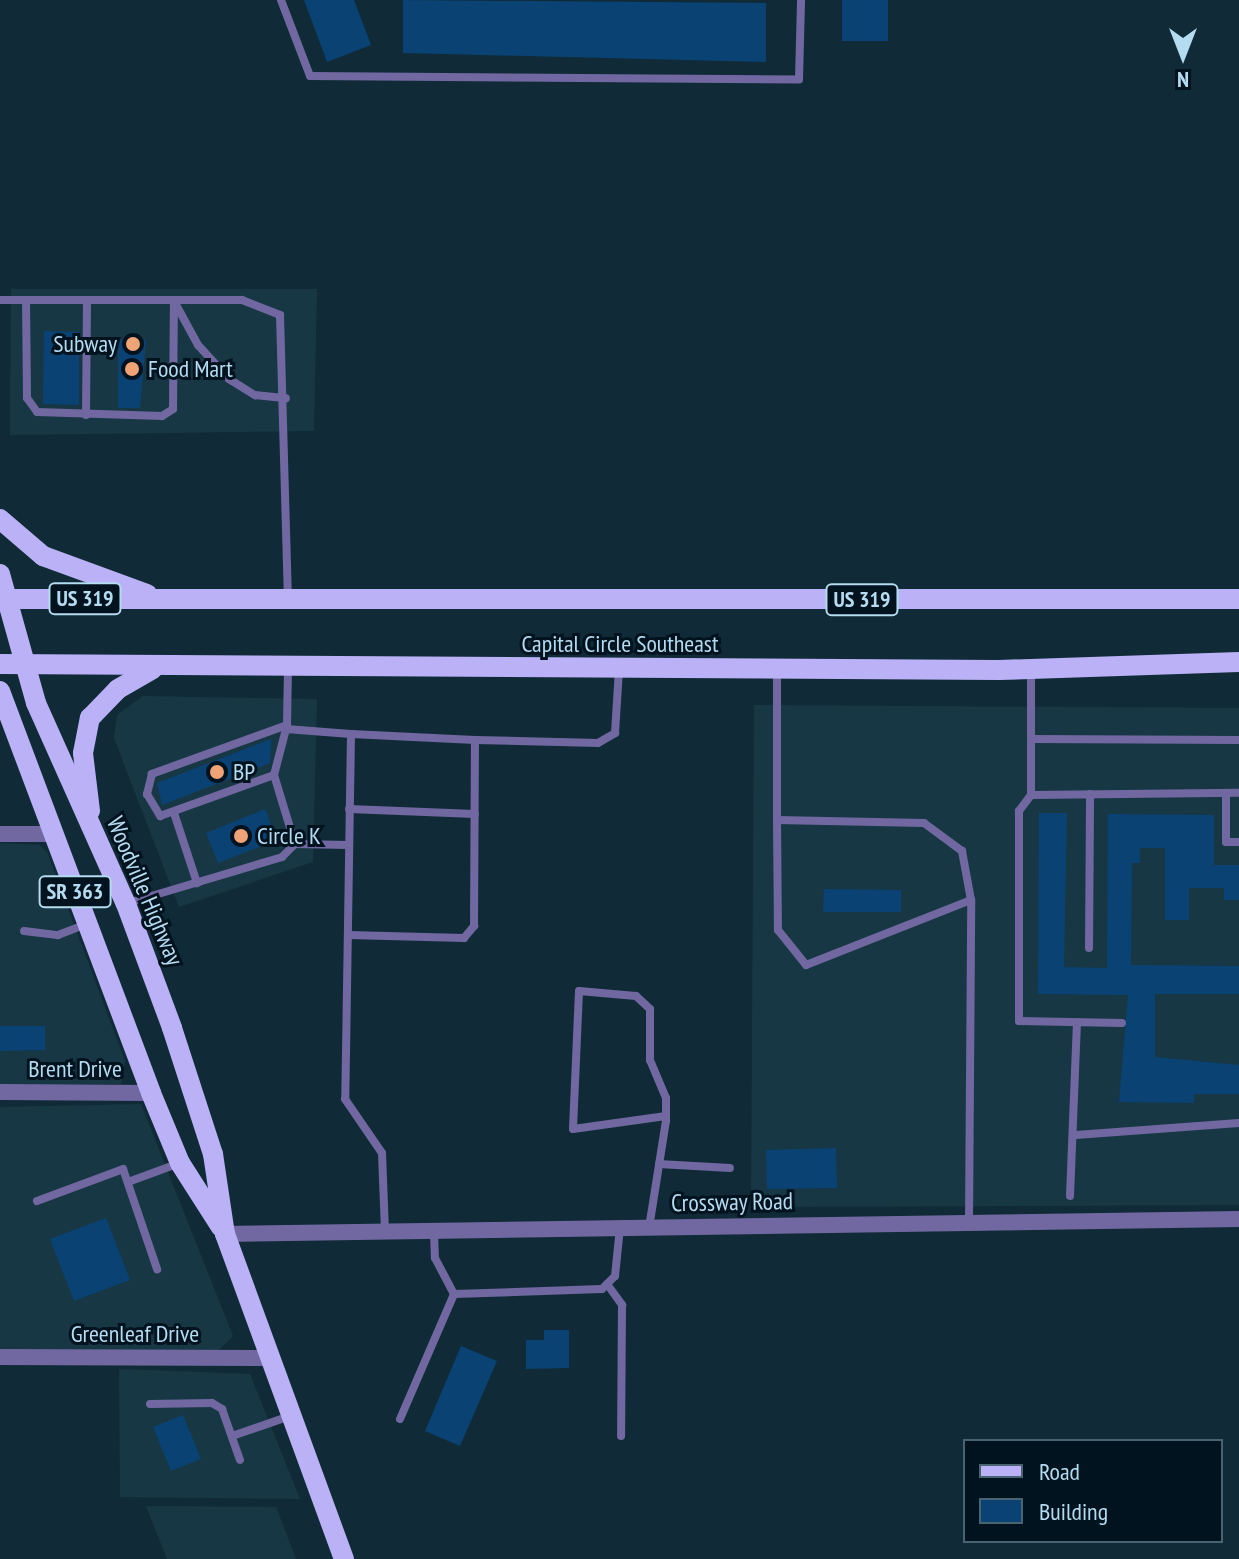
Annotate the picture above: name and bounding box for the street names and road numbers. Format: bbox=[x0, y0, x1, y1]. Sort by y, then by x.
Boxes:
road number: US 319 bbox=[47, 581, 123, 617]
road number: US 319 bbox=[824, 582, 900, 618]
street label: Capital Circle Southeast bbox=[521, 630, 719, 658]
street label: Woodville Highway bbox=[101, 812, 189, 970]
road number: SR 363 bbox=[37, 874, 113, 910]
street label: Brent Drive bbox=[28, 1055, 122, 1083]
street label: Crossway Road bbox=[670, 1187, 794, 1217]
street label: Greenleaf Drive bbox=[71, 1320, 199, 1348]

